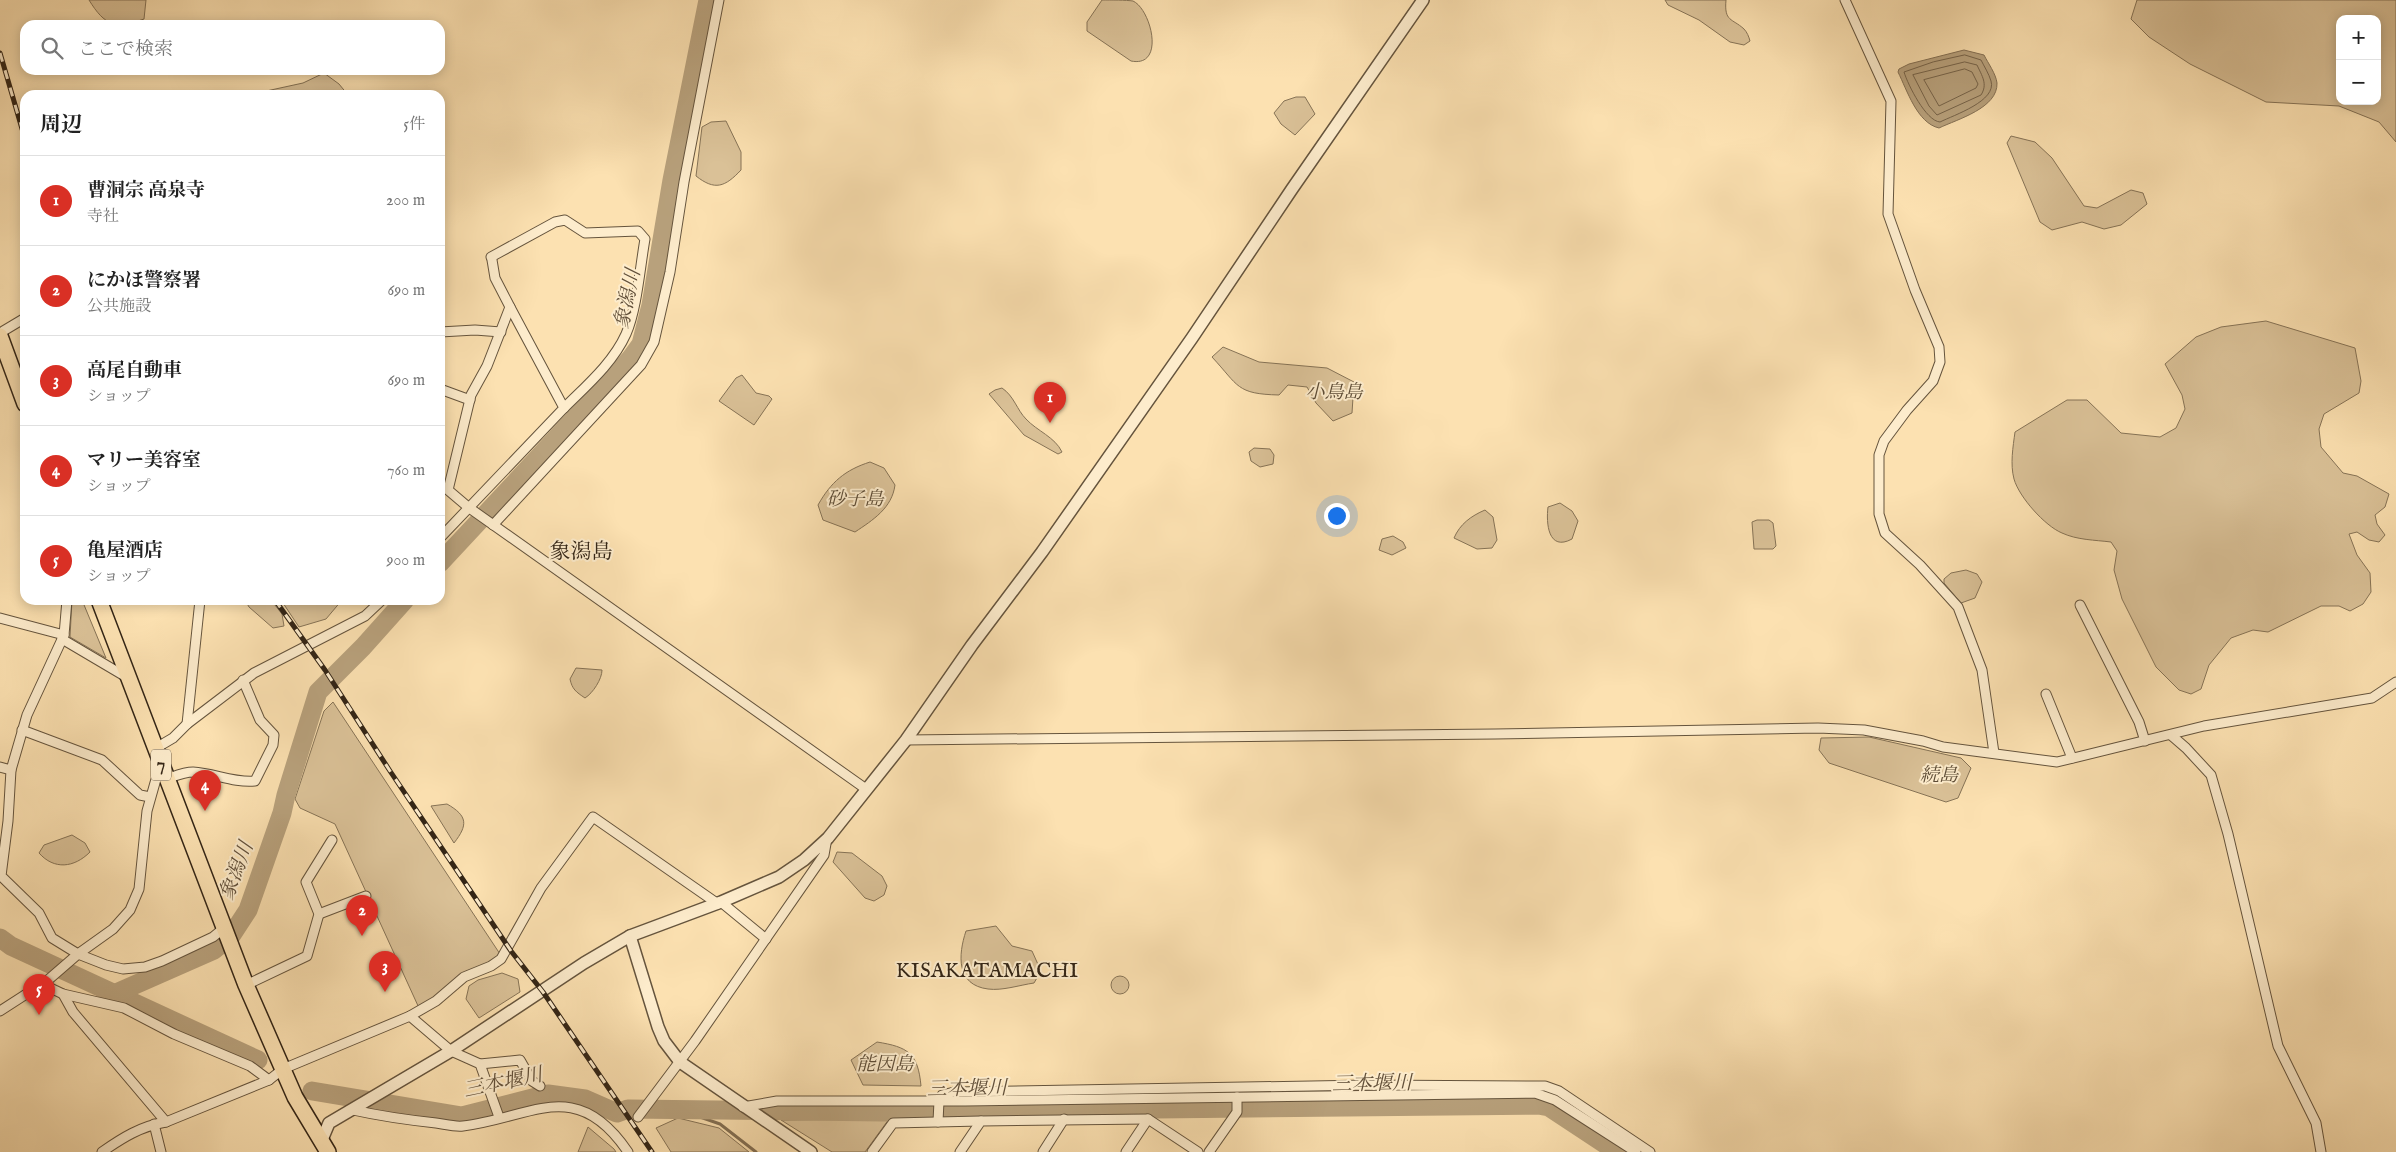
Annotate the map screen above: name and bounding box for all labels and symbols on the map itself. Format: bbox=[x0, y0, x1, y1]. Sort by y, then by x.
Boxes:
water label: 象潟川 bbox=[610, 265, 647, 331]
park label: 小鳥島 bbox=[1305, 381, 1363, 405]
pin: 1 bbox=[1034, 382, 1066, 423]
park label: 砂子島 bbox=[826, 488, 884, 512]
your location bbox=[1324, 503, 1350, 529]
district label: 象潟島 bbox=[550, 539, 613, 566]
road number: 7 bbox=[151, 750, 171, 780]
park label: 続島 bbox=[1920, 764, 1959, 788]
pin: 4 bbox=[189, 770, 221, 811]
water label: 象潟川 bbox=[215, 837, 260, 903]
pin: 2 bbox=[346, 895, 378, 936]
pin: 3 bbox=[369, 951, 401, 992]
district label: KISAKATAMACHI bbox=[896, 958, 1078, 985]
pin: 5 bbox=[23, 974, 55, 1015]
park label: 能因島 bbox=[856, 1053, 914, 1077]
water label: 三本堰川 bbox=[461, 1062, 547, 1104]
water label: 三本堰川 bbox=[1332, 1071, 1414, 1097]
water label: 三本堰川 bbox=[927, 1076, 1009, 1102]

